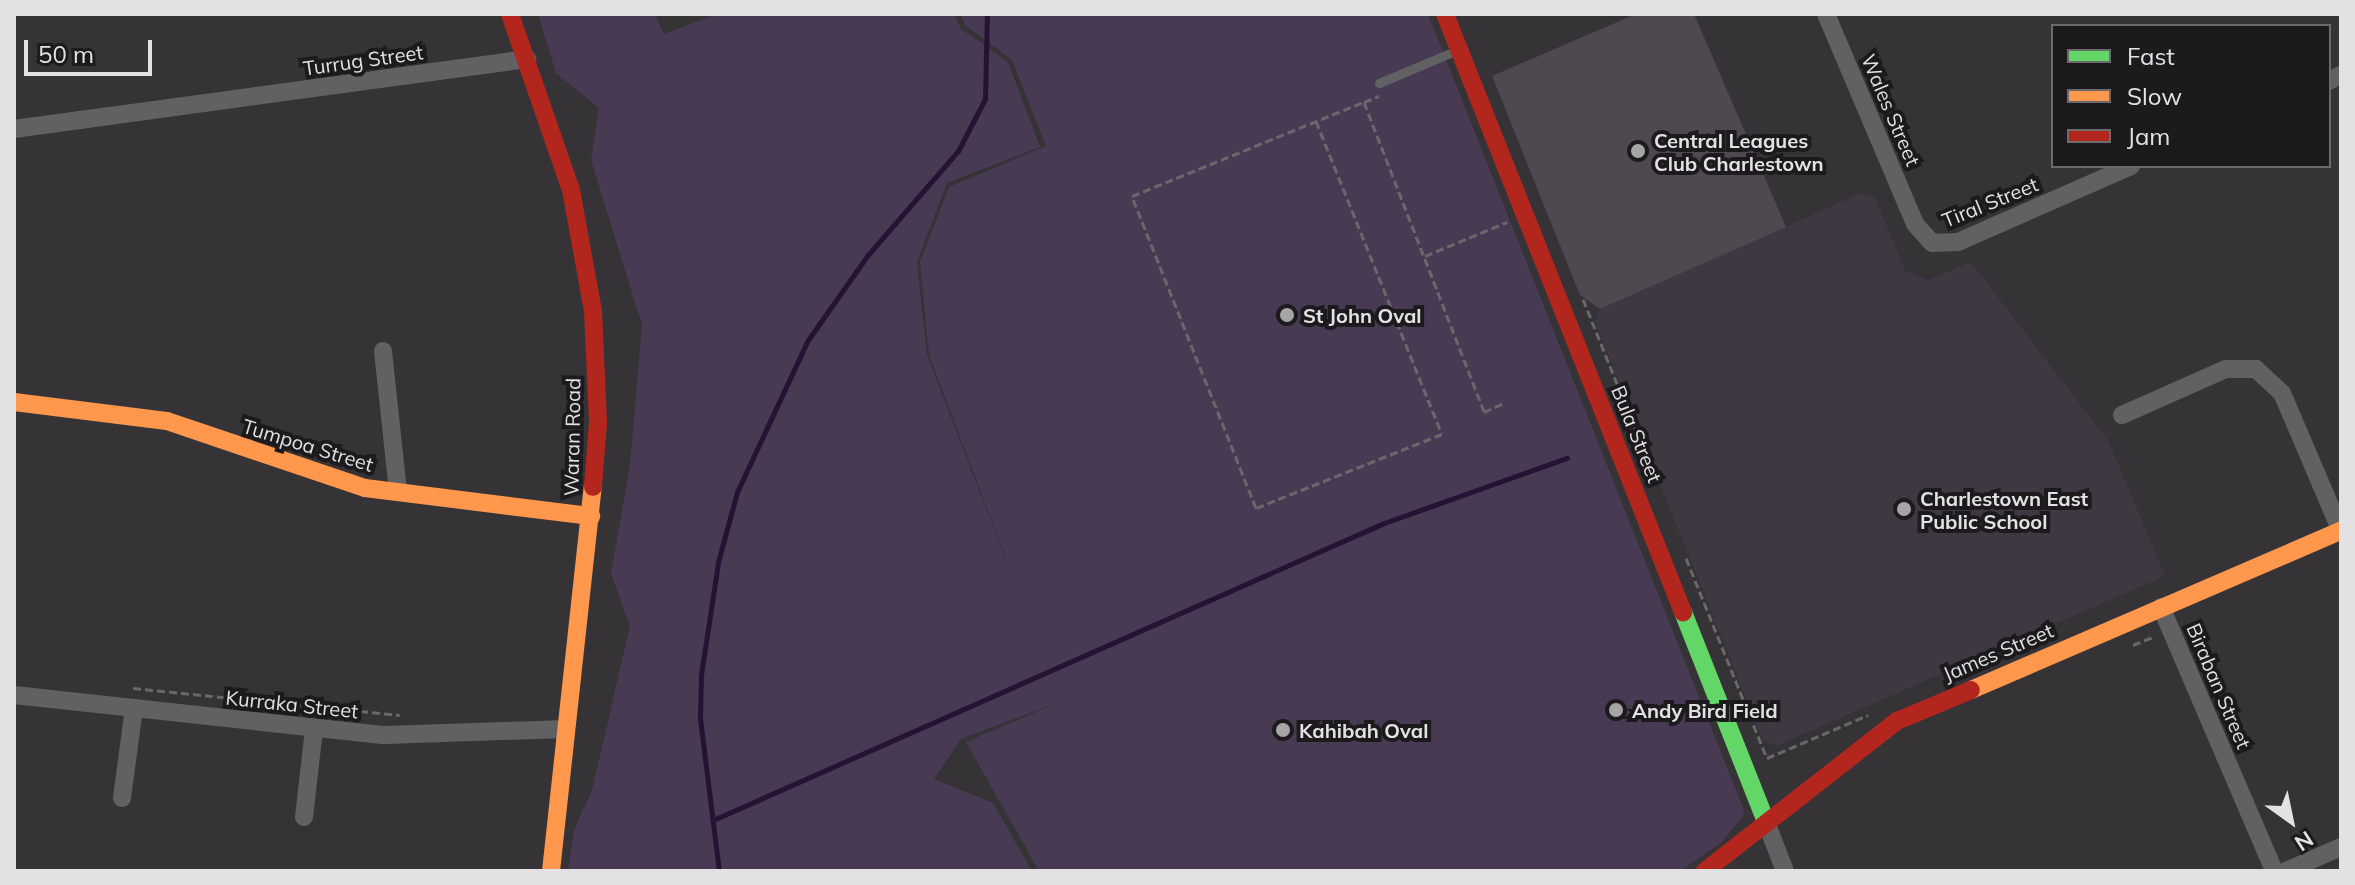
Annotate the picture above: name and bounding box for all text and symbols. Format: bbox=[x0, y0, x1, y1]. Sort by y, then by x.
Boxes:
scale bar bbox=[28, 24, 156, 74]
legend bbox=[2051, 24, 2331, 168]
text: 50 m bbox=[38, 39, 94, 69]
street label: Turrug Street bbox=[302, 40, 424, 80]
text: Fast bbox=[2127, 41, 2175, 71]
street label: Wales Street bbox=[1857, 50, 1925, 170]
text: Slow bbox=[2127, 81, 2182, 111]
text: Jam bbox=[2127, 121, 2170, 151]
place label: Central Leagues Club Charlestown bbox=[1654, 128, 1824, 175]
marker: Central Leagues Club Charlestown bbox=[1629, 142, 1647, 160]
street label: Tiral Street bbox=[1939, 172, 2041, 232]
place label: St John Oval bbox=[1303, 303, 1422, 327]
marker: St John Oval bbox=[1278, 306, 1296, 324]
street label: Waran Road bbox=[559, 378, 585, 496]
street label: Bula Street bbox=[1607, 382, 1667, 486]
street label: Tumpoa Street bbox=[240, 414, 376, 476]
place label: Charlestown East Public School bbox=[1920, 486, 2088, 533]
marker: Charlestown East Public School bbox=[1895, 500, 1913, 518]
street label: James Street bbox=[1939, 618, 2057, 686]
street label: Biraban Street bbox=[2182, 620, 2256, 752]
street label: Kurraka Street bbox=[225, 685, 359, 723]
place label: Andy Bird Field bbox=[1632, 698, 1778, 722]
marker: Andy Bird Field bbox=[1607, 701, 1625, 719]
place label: Kahibah Oval bbox=[1299, 718, 1428, 742]
marker: Kahibah Oval bbox=[1274, 721, 1292, 739]
north arrow bbox=[2251, 781, 2331, 861]
text: N bbox=[2289, 825, 2319, 857]

